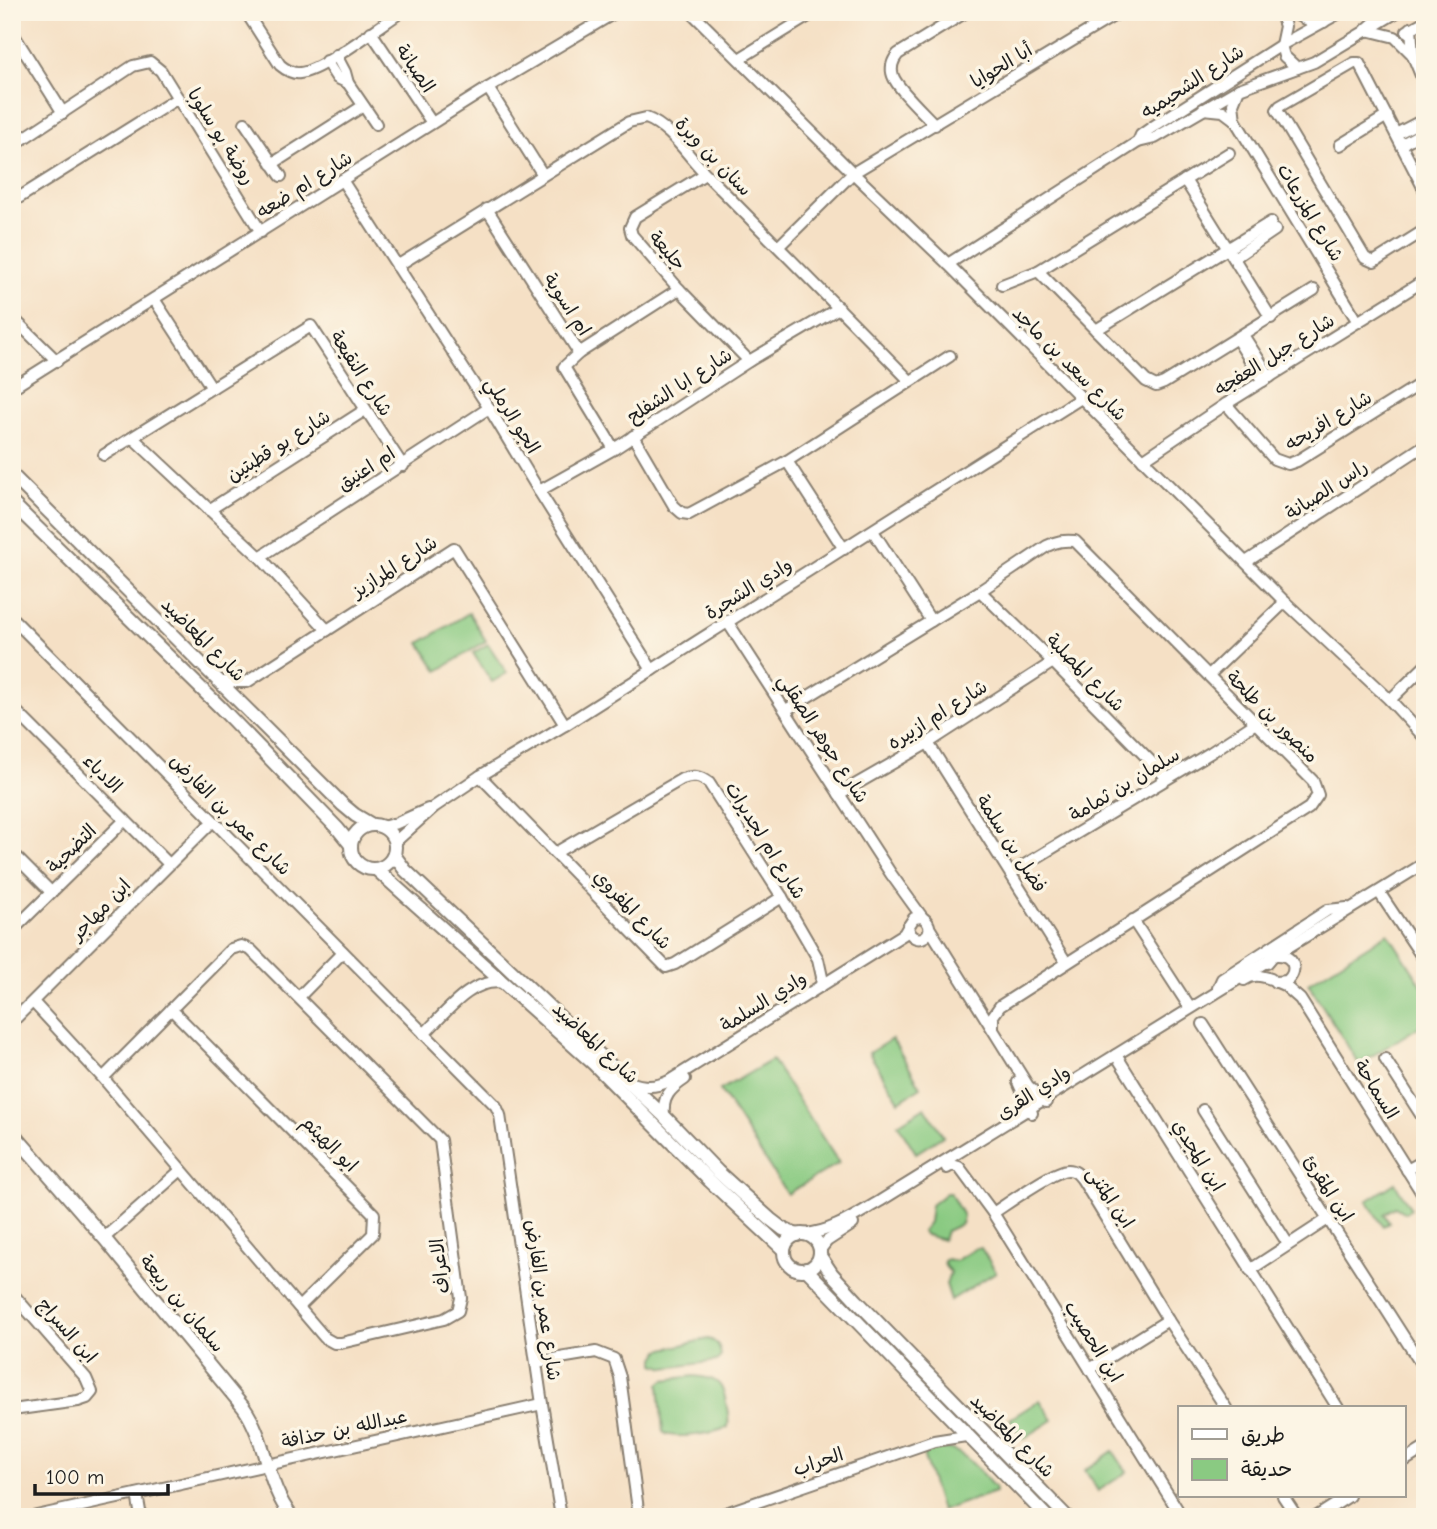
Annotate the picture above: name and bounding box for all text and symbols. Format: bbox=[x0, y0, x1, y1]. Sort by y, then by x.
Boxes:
street label: أبا الحوايا bbox=[967, 39, 1037, 93]
street label: الصبانة bbox=[391, 40, 439, 97]
street label: شارع الشحيميه bbox=[1137, 40, 1249, 125]
street label: روضة بو سلوبا bbox=[182, 84, 260, 189]
street label: سنان بن وبرة bbox=[670, 113, 756, 201]
street label: شارع ام ضعه bbox=[253, 147, 358, 226]
street label: شارع المزرعات bbox=[1271, 160, 1348, 266]
street label: جليعة bbox=[644, 226, 690, 275]
street label: ام اسوية bbox=[536, 269, 595, 341]
street label: شارع سعد بن ماجد bbox=[1006, 302, 1131, 427]
street label: شارع جبل العفجه bbox=[1211, 309, 1340, 402]
street label: شارع النقيعة bbox=[324, 327, 397, 421]
street label: شارع ابا الشفلح bbox=[623, 344, 737, 430]
street label: الجو الرملي bbox=[476, 373, 544, 460]
street label: شارع افريحه bbox=[1281, 386, 1377, 457]
street label: شارع بو قطبتين bbox=[223, 405, 335, 488]
street label: ام اعنيق bbox=[334, 442, 401, 498]
street label: راس الصبانة bbox=[1282, 455, 1372, 524]
street label: شارع المرازيز bbox=[346, 531, 442, 605]
street label: وادي الشجرة bbox=[701, 553, 798, 627]
street label: شارع المعاضيد bbox=[155, 593, 250, 688]
street label: شارع المصلبة bbox=[1040, 629, 1129, 718]
street label: منصور بن طلحة bbox=[1222, 666, 1323, 767]
street label: شارع جوهر الصقلي bbox=[769, 670, 873, 810]
street label: شارع ام ازبيره bbox=[884, 675, 993, 757]
street label: سلمان بن ثمامة bbox=[1065, 743, 1184, 826]
street label: الادباء bbox=[78, 750, 126, 798]
street label: شارع عمر بن الفارض bbox=[164, 750, 295, 881]
street label: شارع ام لجديرات bbox=[718, 778, 810, 905]
street label: فضل بن سلمة bbox=[971, 791, 1051, 896]
street label: التضحية bbox=[42, 820, 101, 878]
street label: شارع المفروي bbox=[587, 865, 676, 956]
street label: ابن مهاجر bbox=[65, 874, 135, 946]
street label: وادي السلمة bbox=[717, 967, 812, 1039]
street label: شارع المعاضيد bbox=[546, 997, 643, 1090]
street label: السماحة bbox=[1349, 1056, 1403, 1123]
street label: وادي القرى bbox=[993, 1061, 1076, 1127]
street label: ابو الهيثم bbox=[294, 1111, 362, 1179]
street label: ابن المجدي bbox=[1165, 1115, 1229, 1197]
street label: ابن المقرئ bbox=[1299, 1151, 1358, 1226]
street label: ابن المثنى bbox=[1081, 1163, 1139, 1233]
street label: شارع عمر بن الفارض bbox=[519, 1218, 565, 1382]
street label: الاعراف bbox=[426, 1237, 454, 1295]
street label: سلمان بن ربيعة bbox=[135, 1251, 229, 1357]
street label: ابن السراج bbox=[32, 1294, 101, 1368]
street label: ابن الحصيب bbox=[1059, 1297, 1127, 1386]
street label: شارع المعاضيد bbox=[964, 1389, 1059, 1484]
street label: عبدالله بن حذافة bbox=[279, 1405, 409, 1453]
legend bbox=[1178, 1406, 1406, 1498]
text: طريق bbox=[1241, 1423, 1285, 1447]
street label: الحراب bbox=[790, 1443, 846, 1481]
scale bar bbox=[35, 1452, 168, 1496]
text: حديقة bbox=[1241, 1457, 1292, 1481]
text: 100 m bbox=[46, 1465, 104, 1489]

